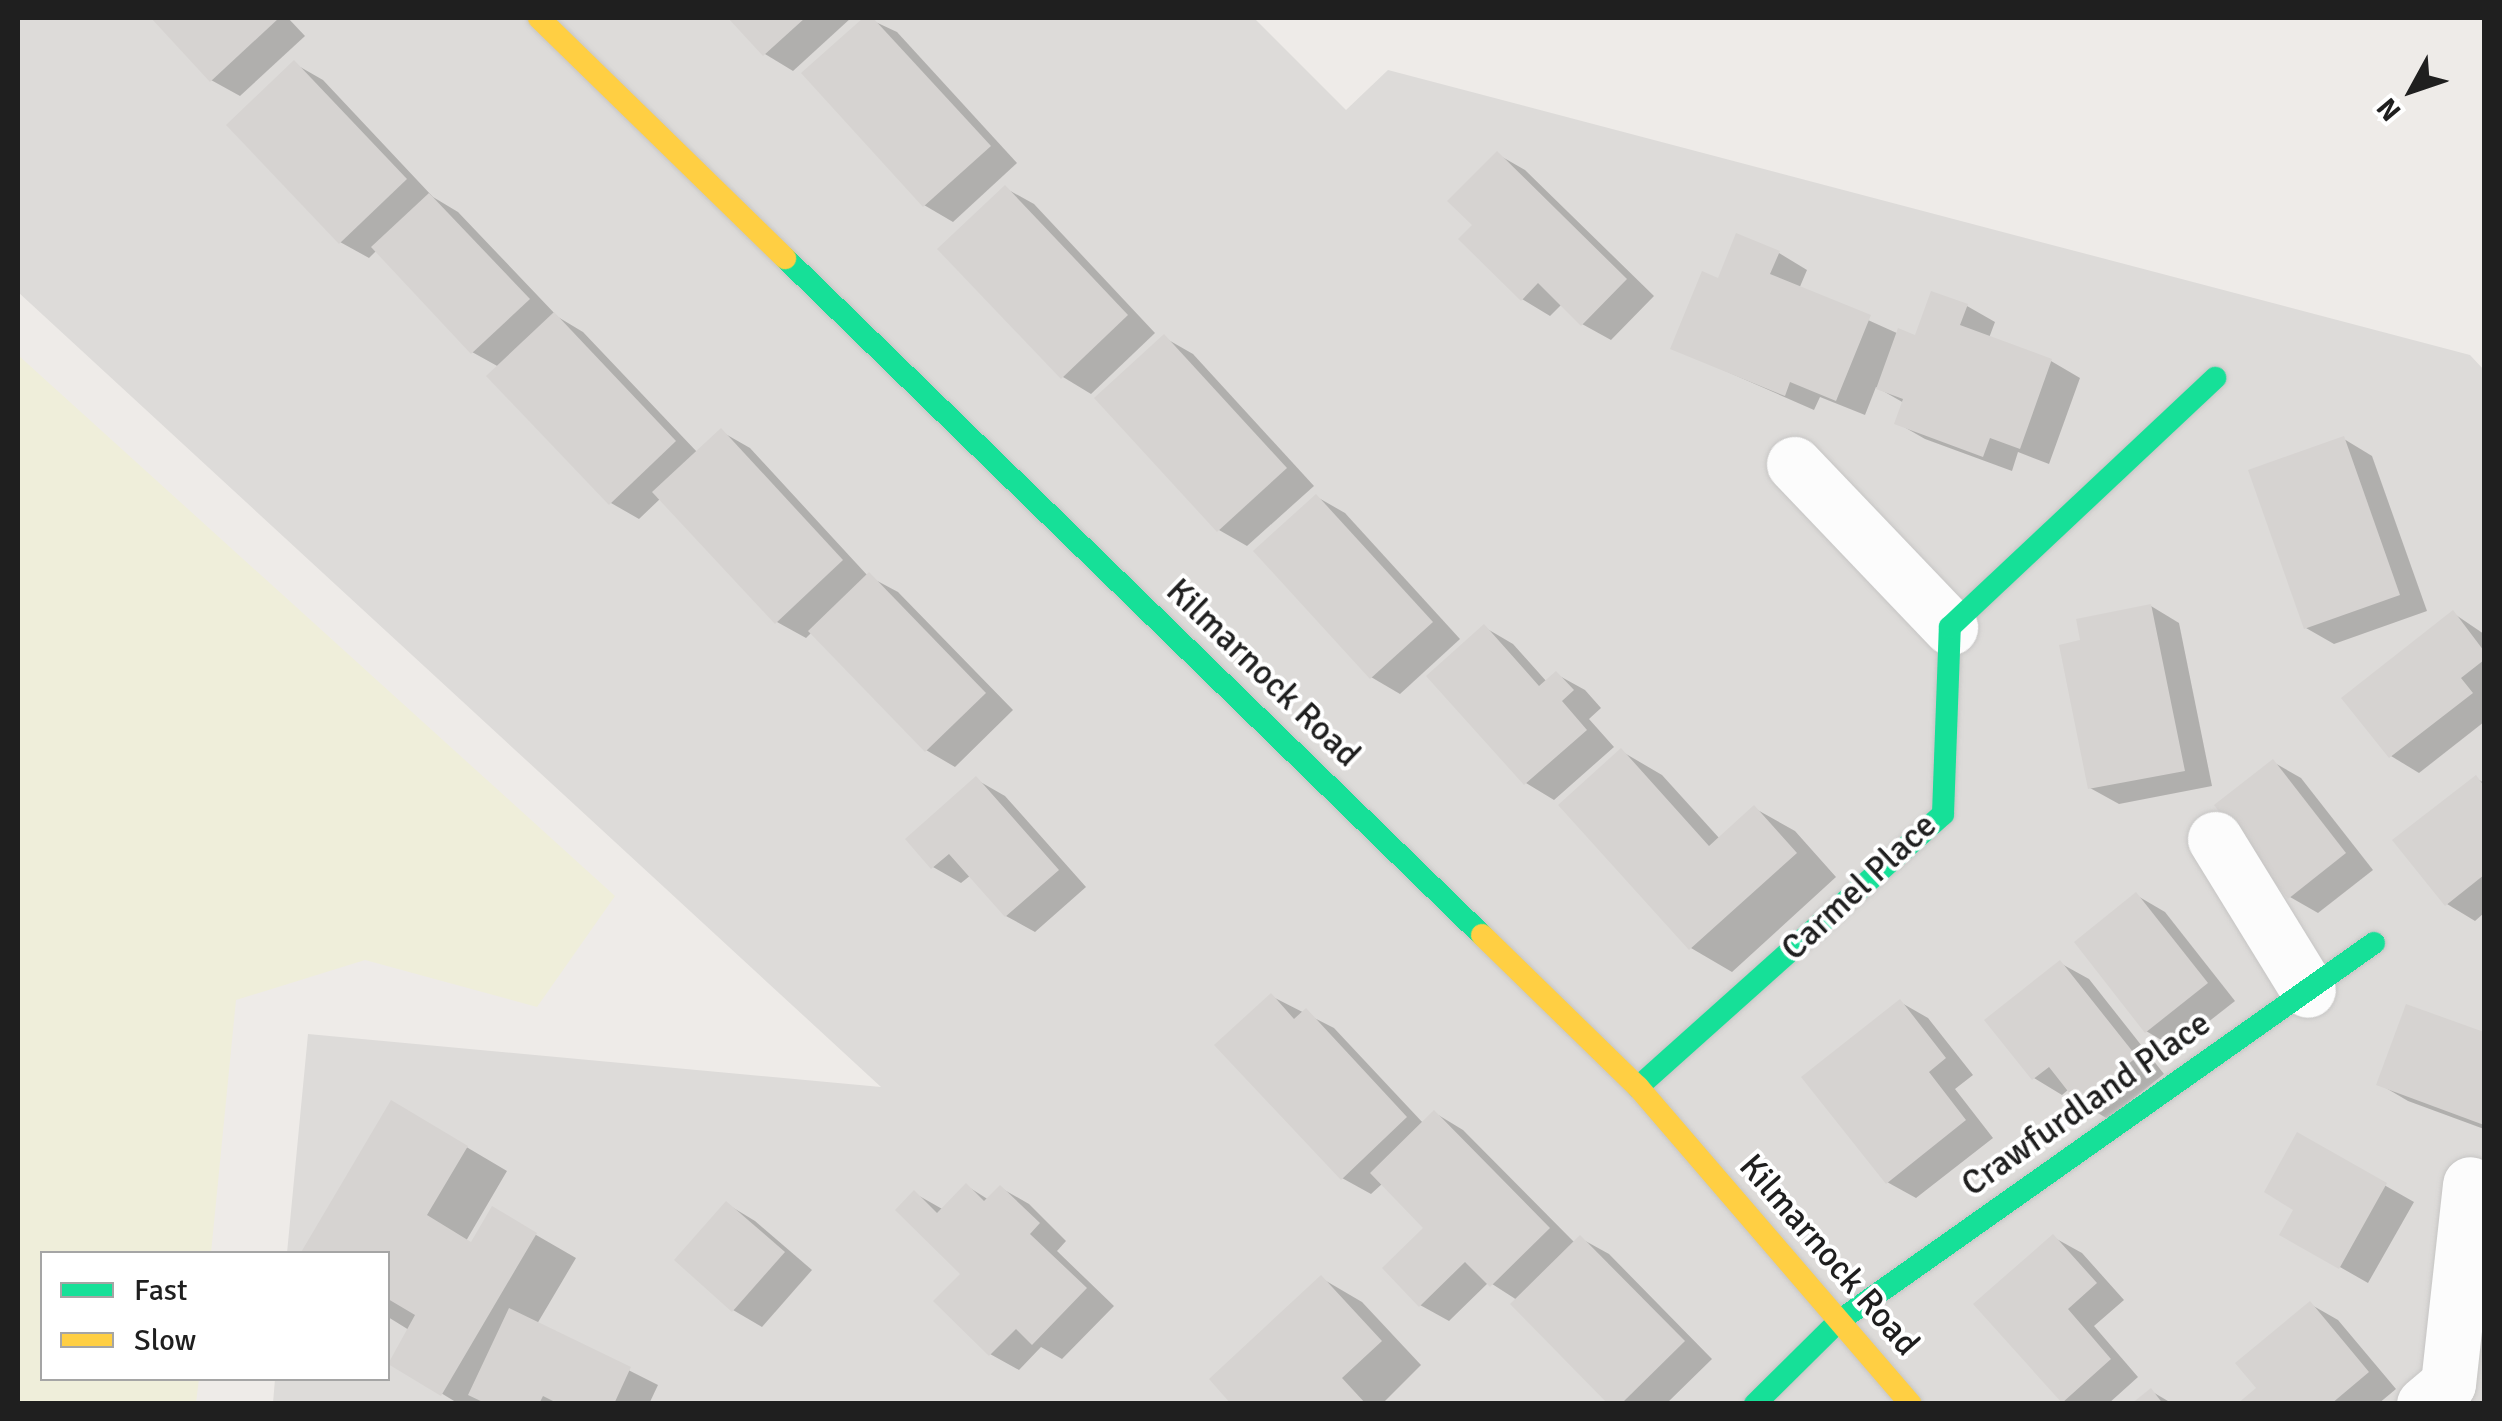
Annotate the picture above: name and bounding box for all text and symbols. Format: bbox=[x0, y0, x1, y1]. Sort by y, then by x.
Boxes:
north arrow bbox=[2362, 40, 2462, 140]
text: N bbox=[2370, 91, 2408, 128]
street label: Kilmarnock Road bbox=[1157, 570, 1369, 776]
street label: Carmel Place bbox=[1773, 805, 1945, 969]
street label: Crawfurdland Place bbox=[1954, 1002, 2218, 1206]
street label: Kilmarnock Road bbox=[1730, 1146, 1928, 1364]
legend bbox=[40, 1251, 390, 1381]
text: Fast bbox=[134, 1272, 187, 1309]
text: Slow bbox=[134, 1322, 196, 1359]

